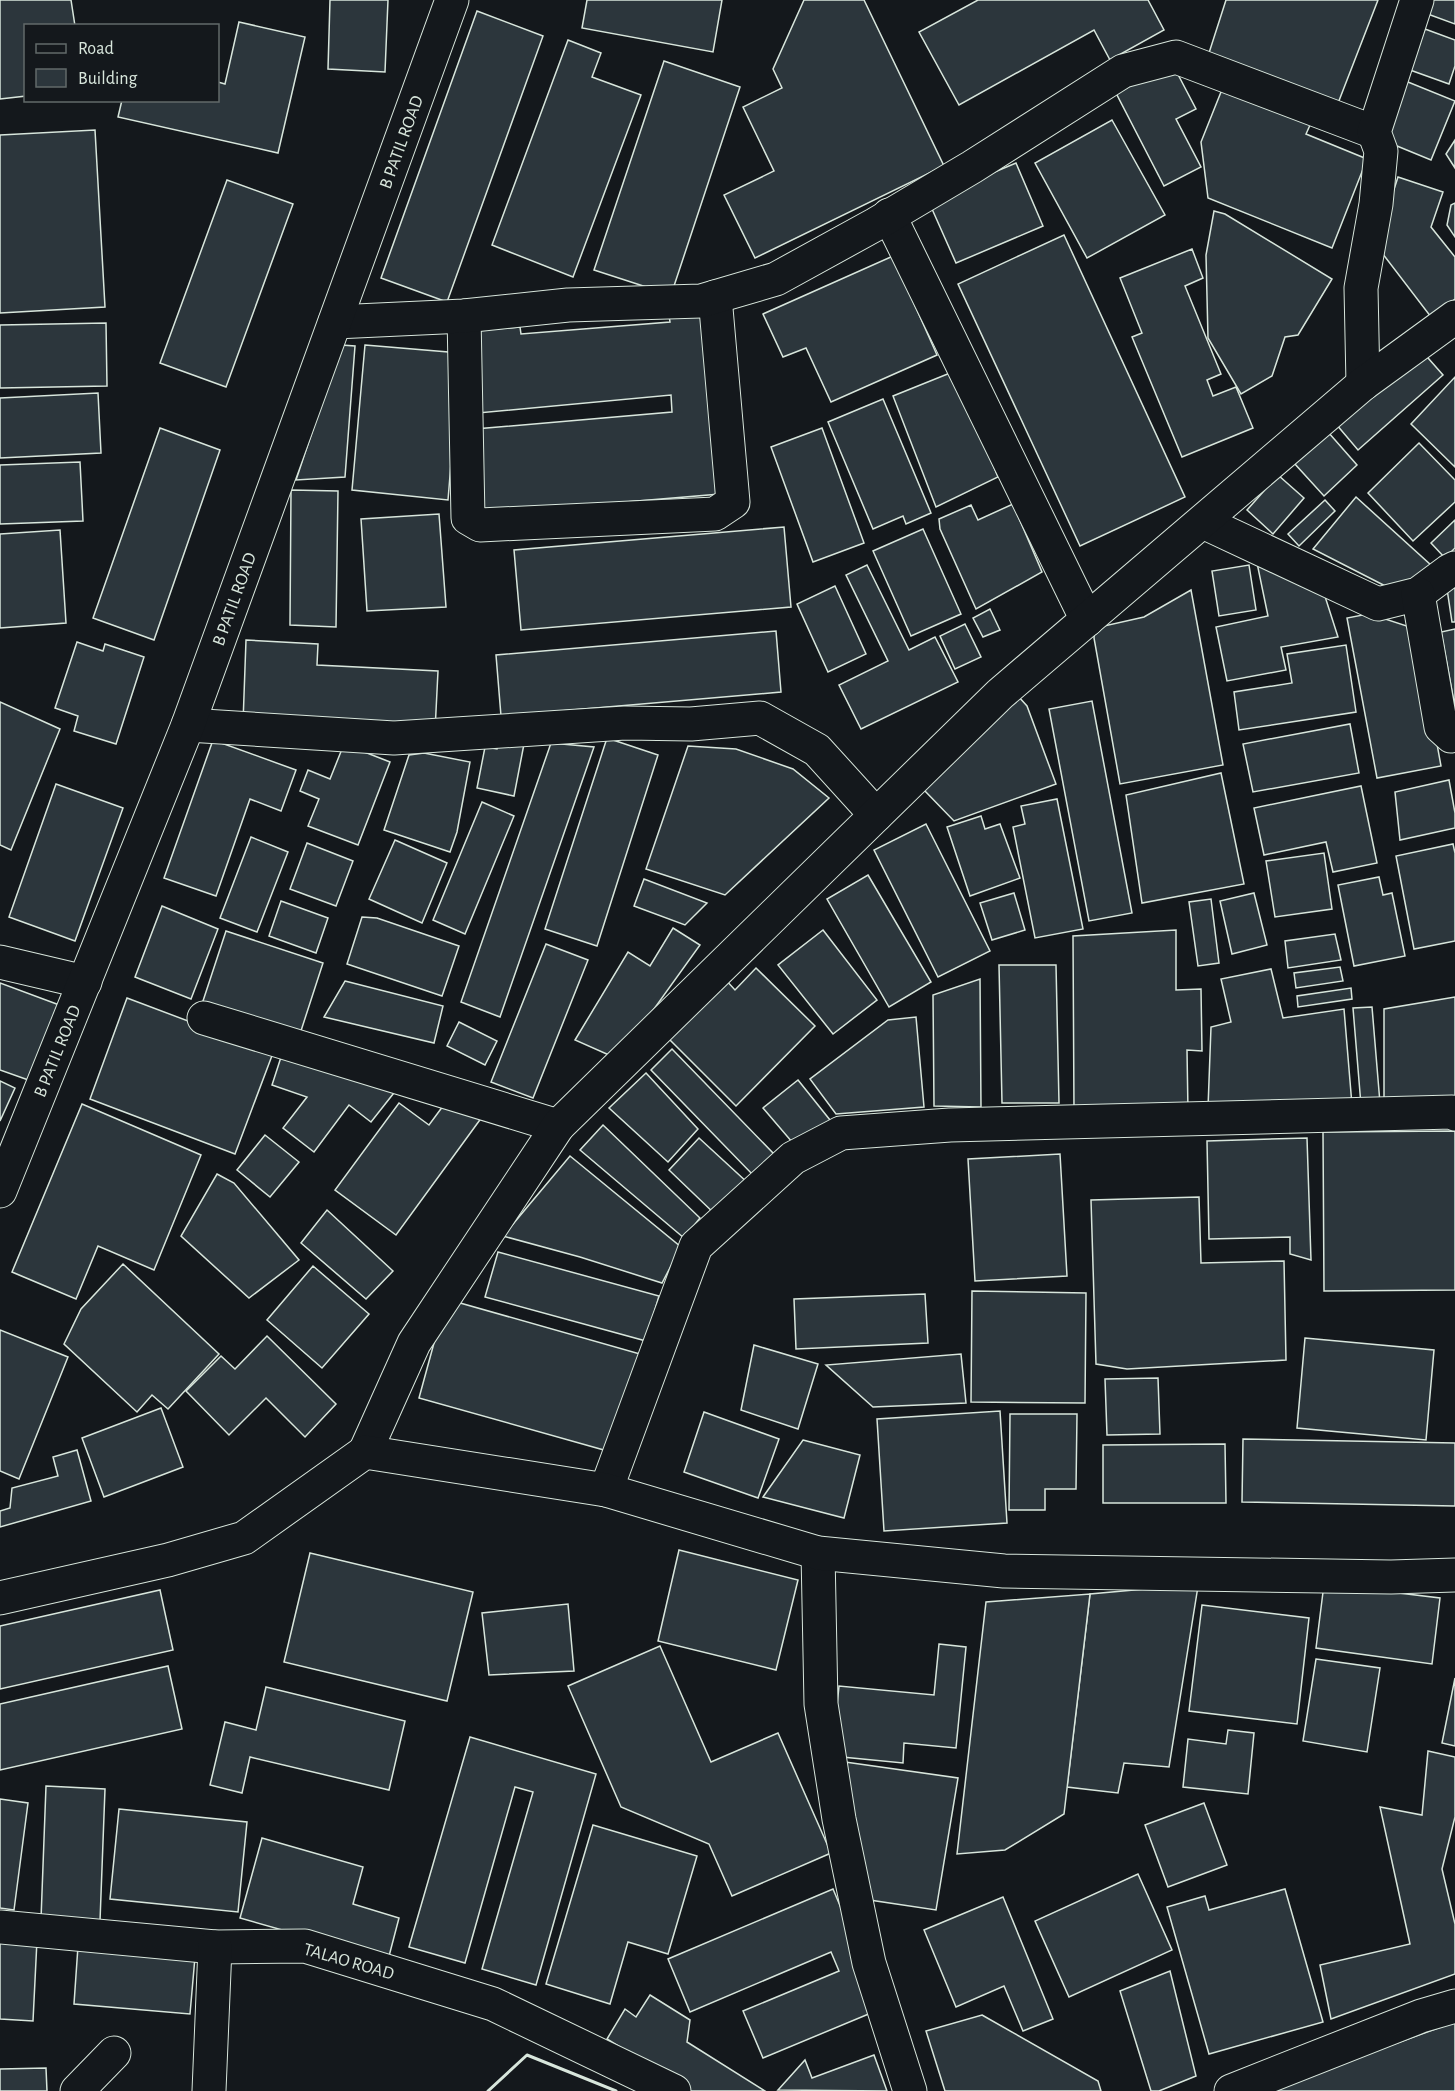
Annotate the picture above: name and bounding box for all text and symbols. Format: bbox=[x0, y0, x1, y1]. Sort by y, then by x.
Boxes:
legend bbox=[24, 24, 219, 102]
text: Road bbox=[78, 40, 114, 58]
text: Building bbox=[78, 70, 138, 88]
street label: B PATIL ROAD bbox=[377, 93, 427, 191]
street label: B PATIL ROAD bbox=[210, 550, 260, 648]
street label: B PATIL ROAD bbox=[31, 1003, 85, 1100]
street label: TALAO ROAD bbox=[301, 1940, 396, 1983]

